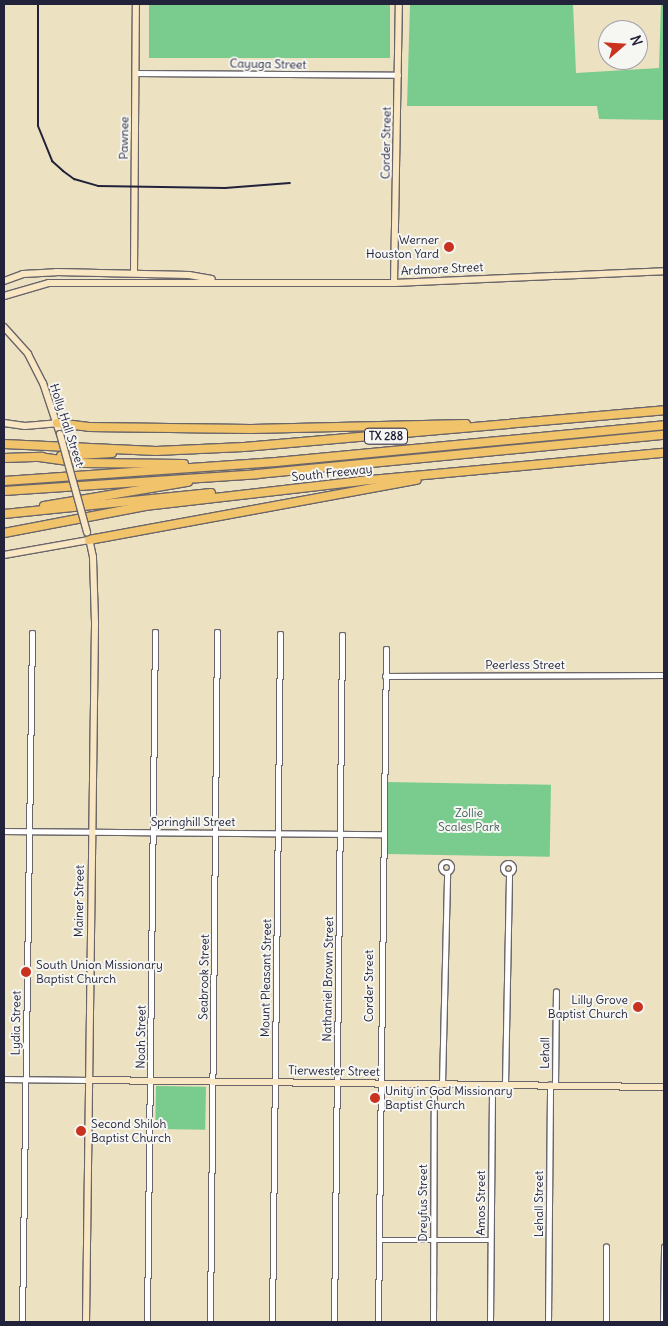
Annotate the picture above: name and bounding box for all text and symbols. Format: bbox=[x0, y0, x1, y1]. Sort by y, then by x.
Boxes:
north arrow bbox=[598, 20, 648, 70]
text: N bbox=[626, 33, 646, 48]
street label: Cayuga Street bbox=[229, 56, 307, 72]
street label: Corder Street bbox=[378, 107, 394, 179]
street label: Pawnee bbox=[116, 116, 132, 160]
place label: Werner Houston Yard bbox=[366, 233, 439, 261]
marker: Werner Houston Yard bbox=[443, 241, 455, 253]
street label: Ardmore Street bbox=[400, 260, 484, 278]
street label: Holly Hall Street bbox=[47, 382, 87, 468]
road number: TX 288 bbox=[364, 428, 408, 444]
street label: South Freeway bbox=[291, 462, 373, 484]
street label: Peerless Street bbox=[485, 658, 565, 672]
park label: Zollie Scales Park bbox=[438, 806, 500, 834]
street label: Springhill Street bbox=[151, 815, 235, 829]
street label: Mainer Street bbox=[71, 865, 87, 937]
street label: Nathaniel Brown Street bbox=[320, 916, 336, 1042]
street label: Mount Pleasant Street bbox=[258, 919, 274, 1037]
street label: Seabrook Street bbox=[196, 934, 212, 1020]
street label: Corder Street bbox=[362, 950, 376, 1022]
place label: South Union Missionary Baptist Church bbox=[36, 958, 163, 986]
marker: South Union Missionary Baptist Church bbox=[20, 966, 32, 978]
street label: Lydia Street bbox=[8, 991, 24, 1055]
place label: Lilly Grove Baptist Church bbox=[548, 993, 628, 1021]
marker: Lilly Grove Baptist Church bbox=[632, 1001, 644, 1013]
street label: Noah Street bbox=[133, 1005, 149, 1069]
street label: Lehall bbox=[538, 1037, 552, 1069]
street label: Tierwester Street bbox=[288, 1063, 380, 1079]
place label: Unity in God Missionary Baptist Church bbox=[385, 1084, 512, 1112]
marker: Unity in God Missionary Baptist Church bbox=[369, 1092, 381, 1104]
place label: Second Shiloh Baptist Church bbox=[91, 1117, 171, 1145]
marker: Second Shiloh Baptist Church bbox=[75, 1125, 87, 1137]
street label: Dreyfus Street bbox=[416, 1164, 430, 1242]
street label: Amos Street bbox=[474, 1170, 488, 1236]
street label: Lehall Street bbox=[532, 1171, 546, 1237]

